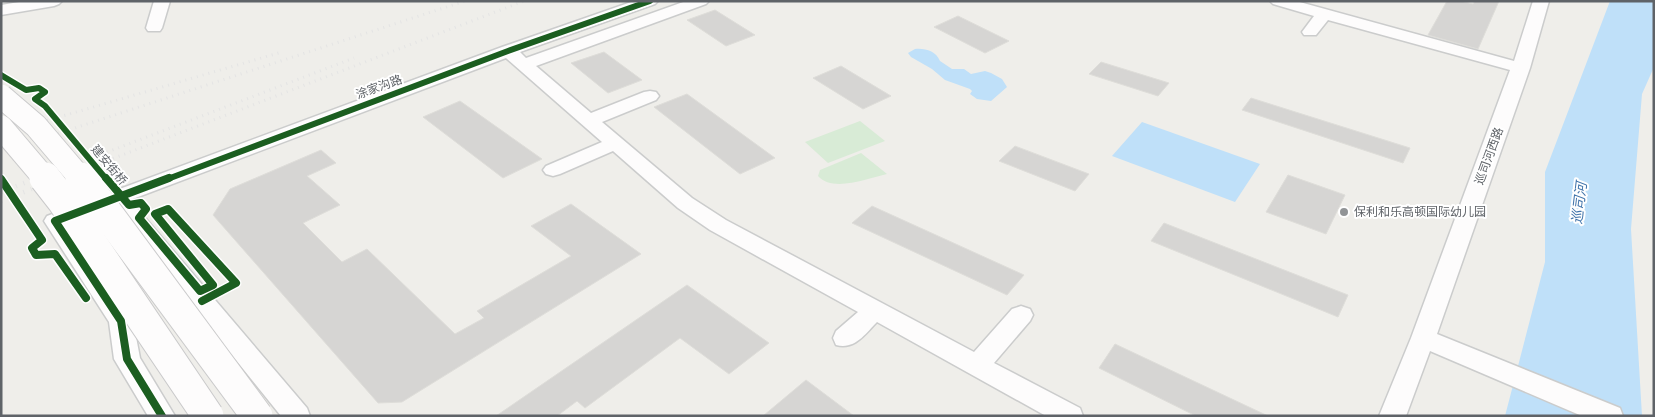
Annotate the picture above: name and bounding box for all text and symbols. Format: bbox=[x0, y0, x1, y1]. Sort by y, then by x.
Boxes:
street label: 涂家沟路 bbox=[353, 70, 404, 103]
street label: 巡司河西路 bbox=[1470, 125, 1507, 187]
street label: 建安街桥 bbox=[87, 141, 131, 189]
water label: 巡司河 bbox=[1567, 178, 1591, 225]
place label: 保利和乐高顿国际幼儿园 bbox=[1354, 203, 1486, 220]
marker: 保利和乐高顿国际幼儿园 bbox=[1338, 206, 1350, 218]

